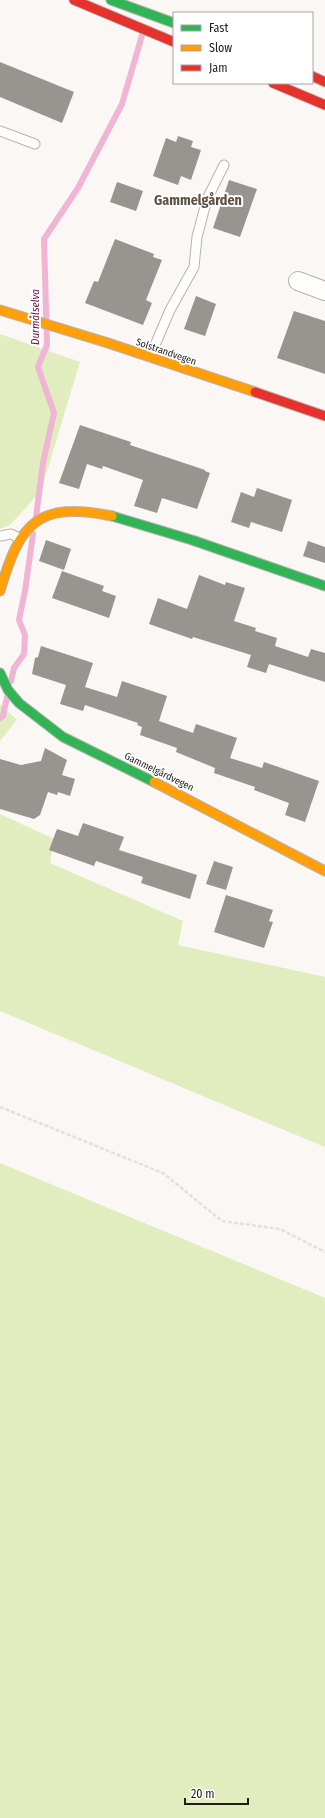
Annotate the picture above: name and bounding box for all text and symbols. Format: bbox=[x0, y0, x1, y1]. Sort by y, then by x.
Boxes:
legend bbox=[173, 12, 313, 84]
text: Fast bbox=[209, 21, 228, 35]
text: Slow bbox=[209, 41, 232, 55]
text: Jam bbox=[209, 61, 227, 75]
district label: Gammelgården bbox=[154, 192, 242, 209]
water label: Durmålselva bbox=[29, 289, 42, 345]
street label: Solstrandvegen bbox=[134, 336, 198, 368]
street label: Gammelgårdvegen bbox=[122, 749, 196, 794]
scale bar bbox=[185, 1780, 248, 1806]
text: 20 m bbox=[191, 1787, 215, 1801]

